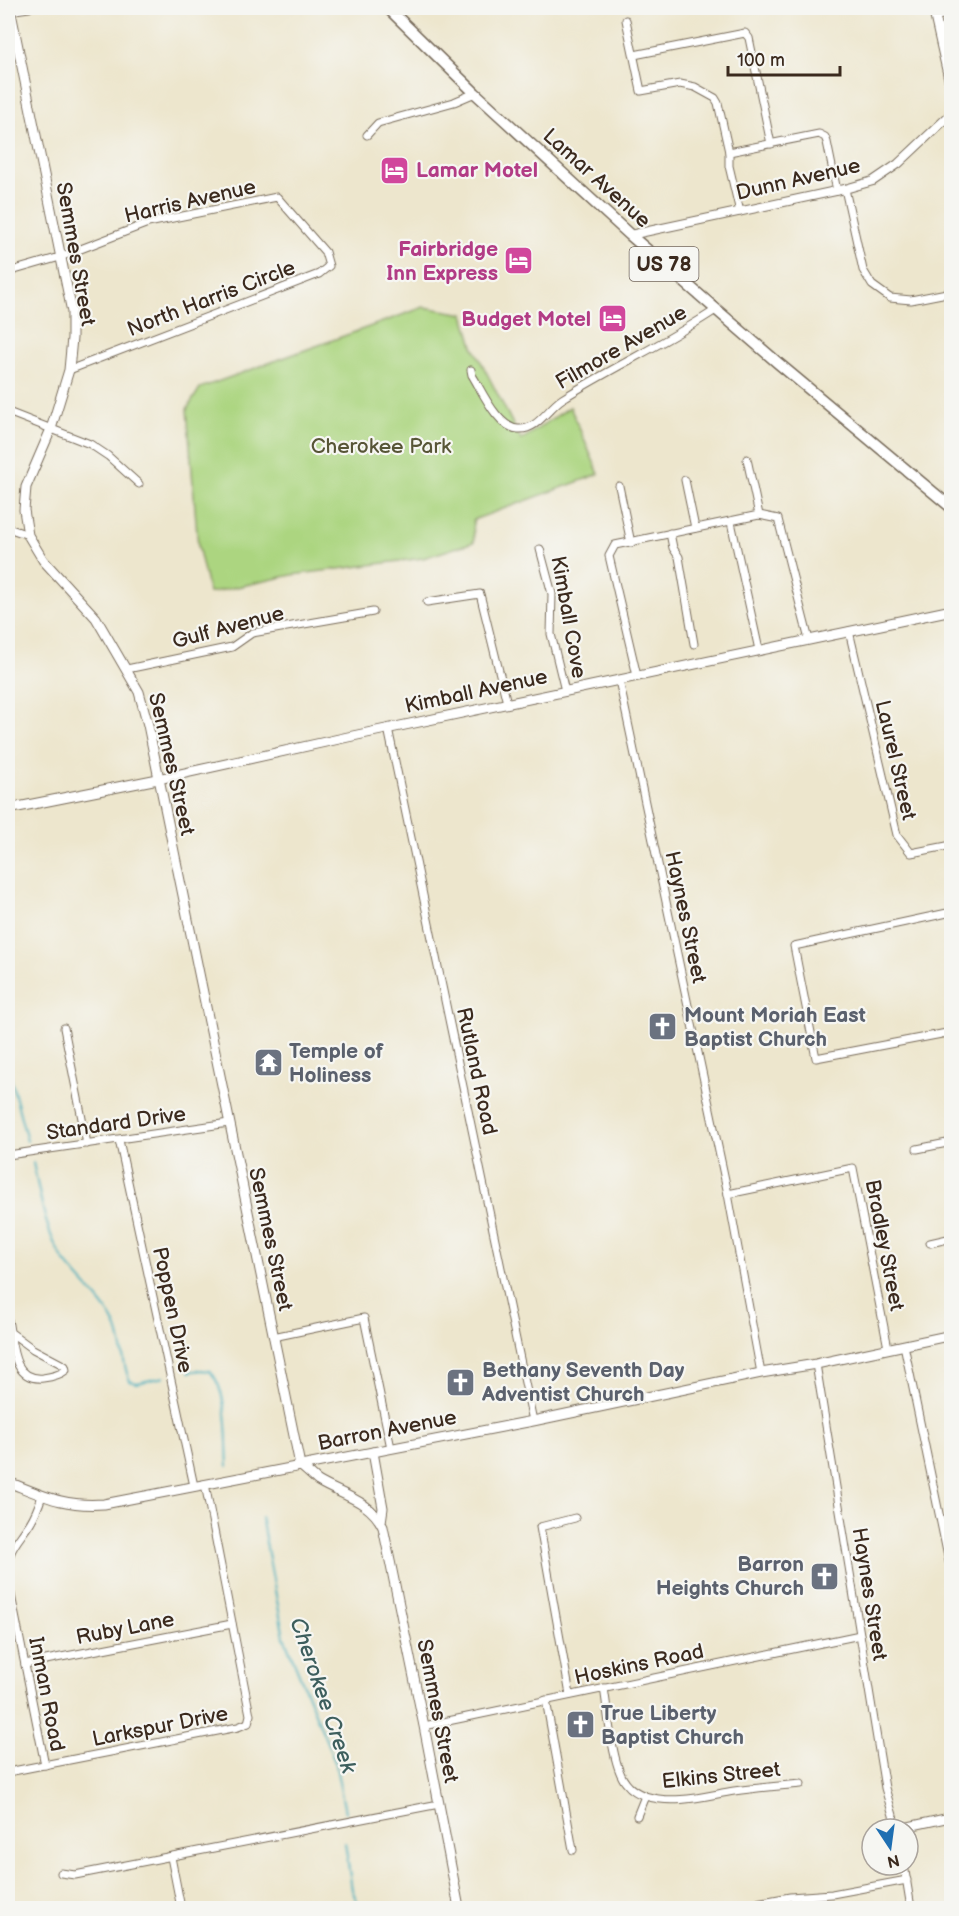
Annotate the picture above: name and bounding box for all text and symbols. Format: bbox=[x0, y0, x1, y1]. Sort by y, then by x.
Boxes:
scale bar bbox=[728, 39, 840, 77]
text: 100 m bbox=[737, 50, 785, 71]
street label: Lamar Avenue bbox=[538, 123, 656, 233]
street label: Dunn Avenue bbox=[734, 153, 863, 206]
hotel icon: Lamar Motel bbox=[379, 154, 411, 186]
place label: Lamar Motel bbox=[416, 158, 538, 183]
street label: Harris Avenue bbox=[122, 174, 258, 229]
street label: Semmes Street bbox=[51, 180, 101, 329]
place label: Fairbridge Inn Express bbox=[386, 237, 498, 286]
hotel icon: Fairbridge Inn Express bbox=[503, 245, 535, 277]
road number: US 78 bbox=[630, 247, 698, 281]
street label: North Harris Circle bbox=[124, 255, 299, 342]
street label: Filmore Avenue bbox=[551, 300, 691, 395]
hotel icon: Budget Motel bbox=[596, 303, 628, 335]
place label: Budget Motel bbox=[461, 307, 591, 332]
park label: Cherokee Park bbox=[311, 434, 452, 459]
street label: Kimball Cove bbox=[545, 554, 592, 680]
street label: Gulf Avenue bbox=[169, 601, 287, 654]
street label: Kimball Avenue bbox=[402, 664, 550, 719]
street label: Semmes Street bbox=[143, 690, 200, 838]
street label: Laurel Street bbox=[870, 698, 922, 823]
street label: Haynes Street bbox=[659, 849, 712, 986]
place label: Mount Moriah East Baptist Church bbox=[684, 1003, 866, 1052]
street label: Rutland Road bbox=[451, 1005, 502, 1137]
church icon: Mount Moriah East Baptist Church bbox=[647, 1011, 679, 1043]
place label: Temple of Holiness bbox=[289, 1039, 384, 1088]
temple icon: Temple of Holiness bbox=[252, 1047, 284, 1079]
street label: Standard Drive bbox=[45, 1101, 187, 1146]
street label: Semmes Street bbox=[243, 1165, 298, 1313]
street label: Bradley Street bbox=[860, 1177, 910, 1313]
street label: Poppen Drive bbox=[147, 1245, 198, 1375]
place label: Bethany Seventh Day Adventist Church bbox=[481, 1358, 685, 1407]
church icon: Bethany Seventh Day Adventist Church bbox=[445, 1366, 477, 1398]
street label: Barron Avenue bbox=[316, 1405, 459, 1456]
street label: Haynes Street bbox=[847, 1526, 892, 1663]
place label: Barron Heights Church bbox=[656, 1552, 804, 1601]
church icon: Barron Heights Church bbox=[809, 1560, 841, 1592]
street label: Ruby Lane bbox=[74, 1607, 176, 1650]
water label: Cherokee Creek bbox=[283, 1614, 362, 1778]
street label: Inman Road bbox=[23, 1635, 70, 1753]
street label: Semmes Street bbox=[411, 1637, 464, 1786]
street label: Hoskins Road bbox=[572, 1639, 706, 1690]
street label: Larkspur Drive bbox=[90, 1701, 230, 1752]
place label: True Liberty Baptist Church bbox=[601, 1701, 744, 1750]
church icon: True Liberty Baptist Church bbox=[564, 1709, 596, 1741]
street label: Elkins Street bbox=[661, 1757, 782, 1794]
north arrow bbox=[860, 1817, 920, 1877]
text: N bbox=[885, 1850, 901, 1871]

